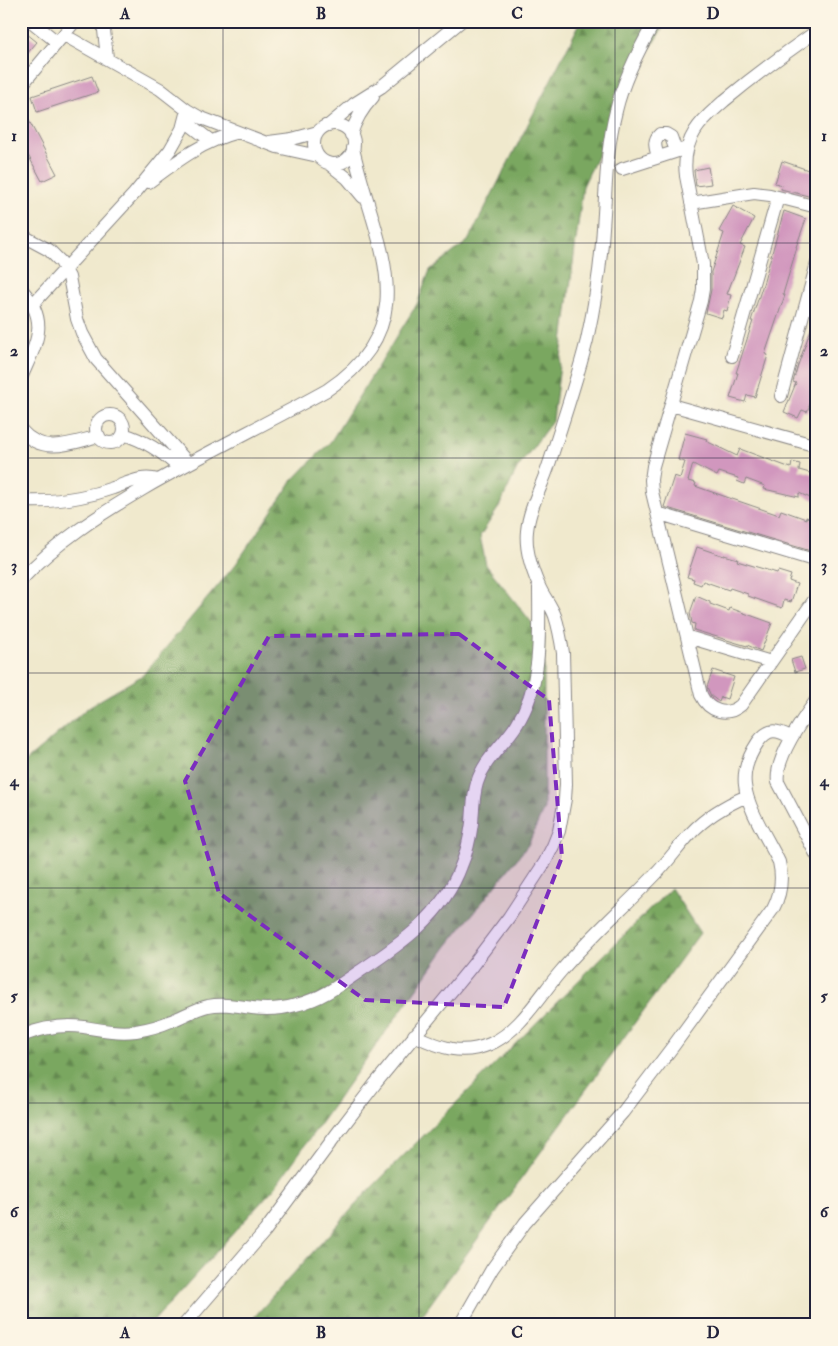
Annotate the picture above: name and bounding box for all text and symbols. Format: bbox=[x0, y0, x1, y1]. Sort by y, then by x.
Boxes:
text: A bbox=[119, 4, 131, 24]
text: B bbox=[316, 4, 326, 24]
text: C bbox=[511, 4, 523, 24]
text: D bbox=[706, 4, 720, 24]
text: 1 bbox=[11, 126, 17, 146]
text: 1 bbox=[821, 126, 827, 146]
text: 2 bbox=[10, 341, 18, 361]
text: 2 bbox=[820, 341, 828, 361]
text: 3 bbox=[11, 556, 17, 576]
text: 3 bbox=[821, 556, 827, 576]
text: 4 bbox=[9, 771, 20, 791]
text: 4 bbox=[819, 771, 830, 791]
text: 5 bbox=[10, 986, 18, 1006]
text: 5 bbox=[820, 986, 828, 1006]
text: 6 bbox=[10, 1202, 20, 1222]
text: 6 bbox=[820, 1202, 830, 1222]
text: A bbox=[119, 1323, 131, 1343]
text: B bbox=[316, 1323, 326, 1343]
text: C bbox=[511, 1323, 523, 1343]
text: D bbox=[706, 1323, 720, 1343]

